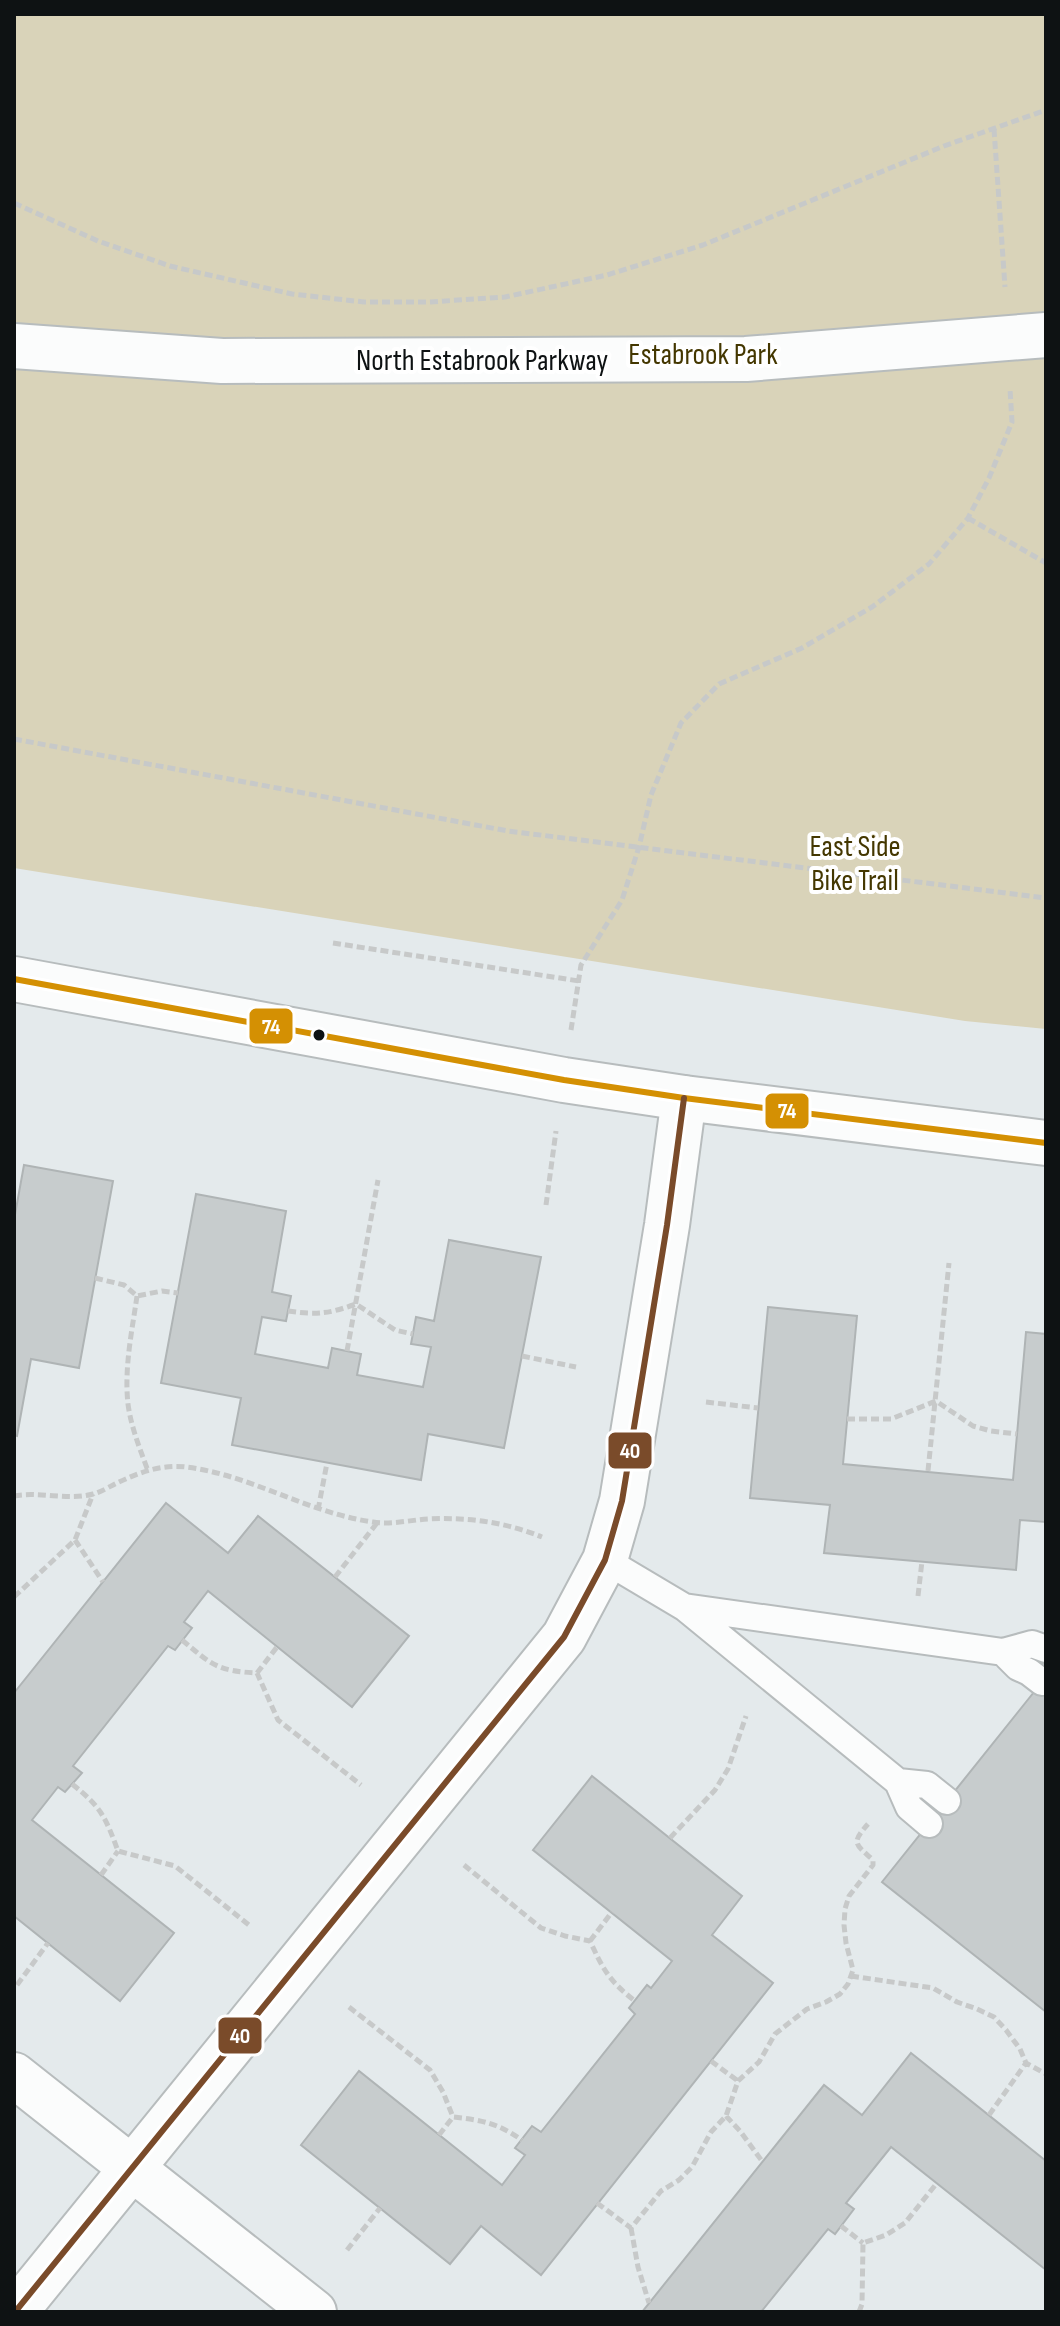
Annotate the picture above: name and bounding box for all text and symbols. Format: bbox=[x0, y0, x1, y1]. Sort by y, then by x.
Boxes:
park label: Estabrook Park bbox=[628, 337, 778, 373]
street label: North Estabrook Parkway bbox=[356, 343, 609, 379]
park label: East Side Bike Trail bbox=[809, 829, 901, 899]
line badge: 74 bbox=[248, 1007, 294, 1045]
text: 74 bbox=[262, 1014, 280, 1041]
unlabelled marker bbox=[311, 1027, 327, 1043]
line badge: 74 bbox=[764, 1092, 810, 1130]
text: 74 bbox=[778, 1098, 796, 1125]
line badge: 40 bbox=[607, 1431, 653, 1470]
text: 40 bbox=[620, 1438, 640, 1465]
line badge: 40 bbox=[217, 2016, 263, 2055]
text: 40 bbox=[230, 2023, 250, 2050]

